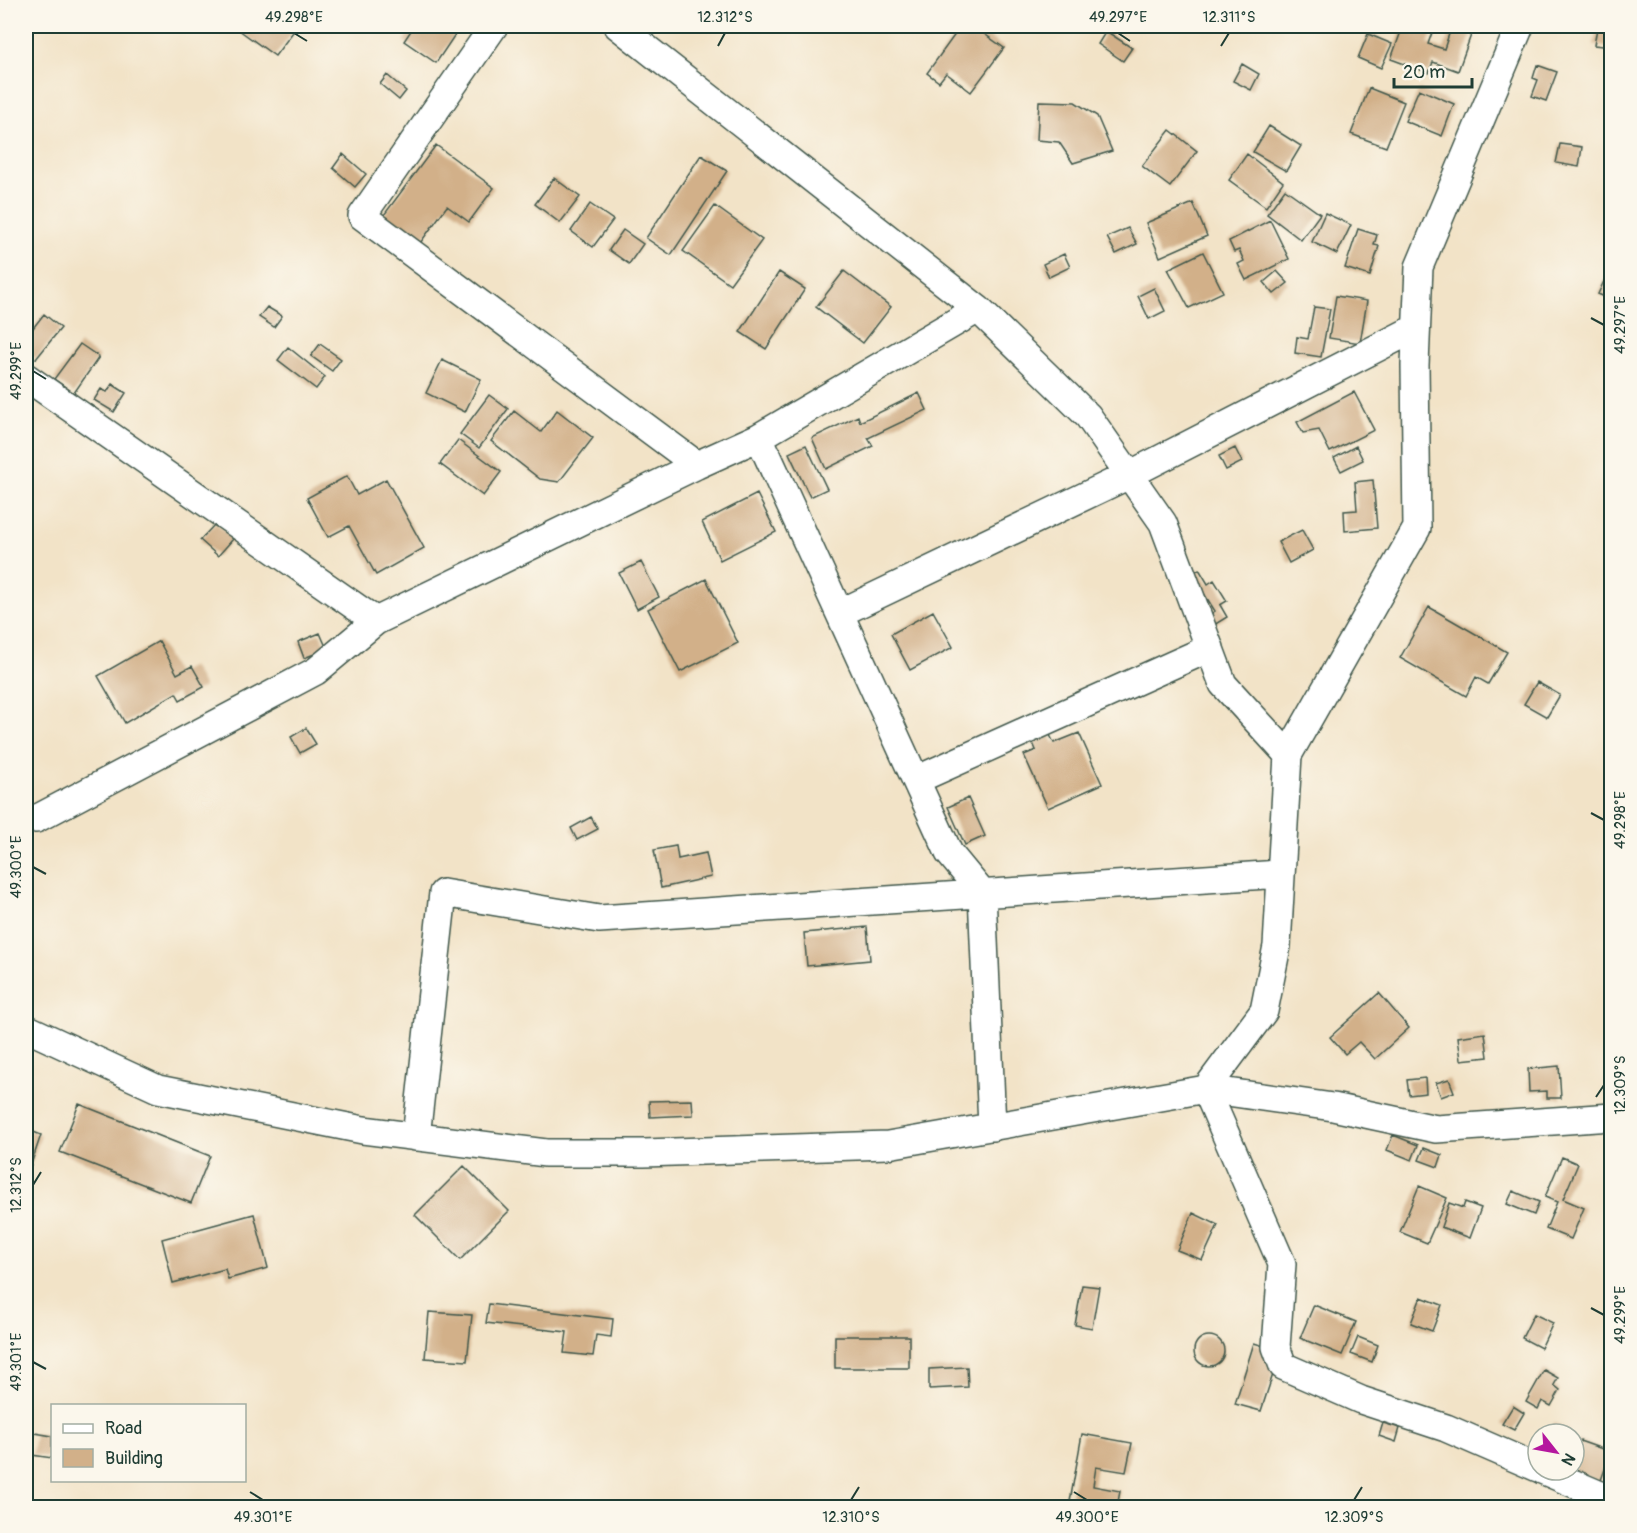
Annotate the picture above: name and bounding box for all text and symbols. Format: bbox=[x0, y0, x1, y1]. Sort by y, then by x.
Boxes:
text: 49.298°E bbox=[265, 8, 323, 27]
text: 12.312°S bbox=[697, 8, 753, 27]
text: 49.297°E bbox=[1089, 8, 1147, 27]
text: 12.311°S bbox=[1203, 8, 1255, 27]
scale bar bbox=[1394, 51, 1472, 89]
text: 20 m bbox=[1403, 61, 1445, 84]
text: 49.297°E bbox=[1611, 296, 1630, 354]
text: 49.299°E bbox=[7, 342, 26, 400]
text: 49.298°E bbox=[1611, 791, 1630, 849]
text: 49.300°E bbox=[7, 835, 26, 898]
text: 12.309°S bbox=[1611, 1055, 1630, 1115]
text: 12.312°S bbox=[7, 1157, 26, 1213]
text: 49.299°E bbox=[1611, 1286, 1630, 1344]
text: 49.301°E bbox=[7, 1333, 26, 1391]
legend bbox=[51, 1404, 246, 1482]
text: Road bbox=[105, 1417, 142, 1440]
north arrow bbox=[1526, 1422, 1586, 1482]
text: Building bbox=[105, 1447, 163, 1470]
text: N bbox=[1557, 1449, 1579, 1469]
text: 49.301°E bbox=[234, 1508, 292, 1527]
text: 12.310°S bbox=[822, 1508, 880, 1527]
text: 49.300°E bbox=[1056, 1508, 1119, 1527]
text: 12.309°S bbox=[1324, 1508, 1384, 1527]

